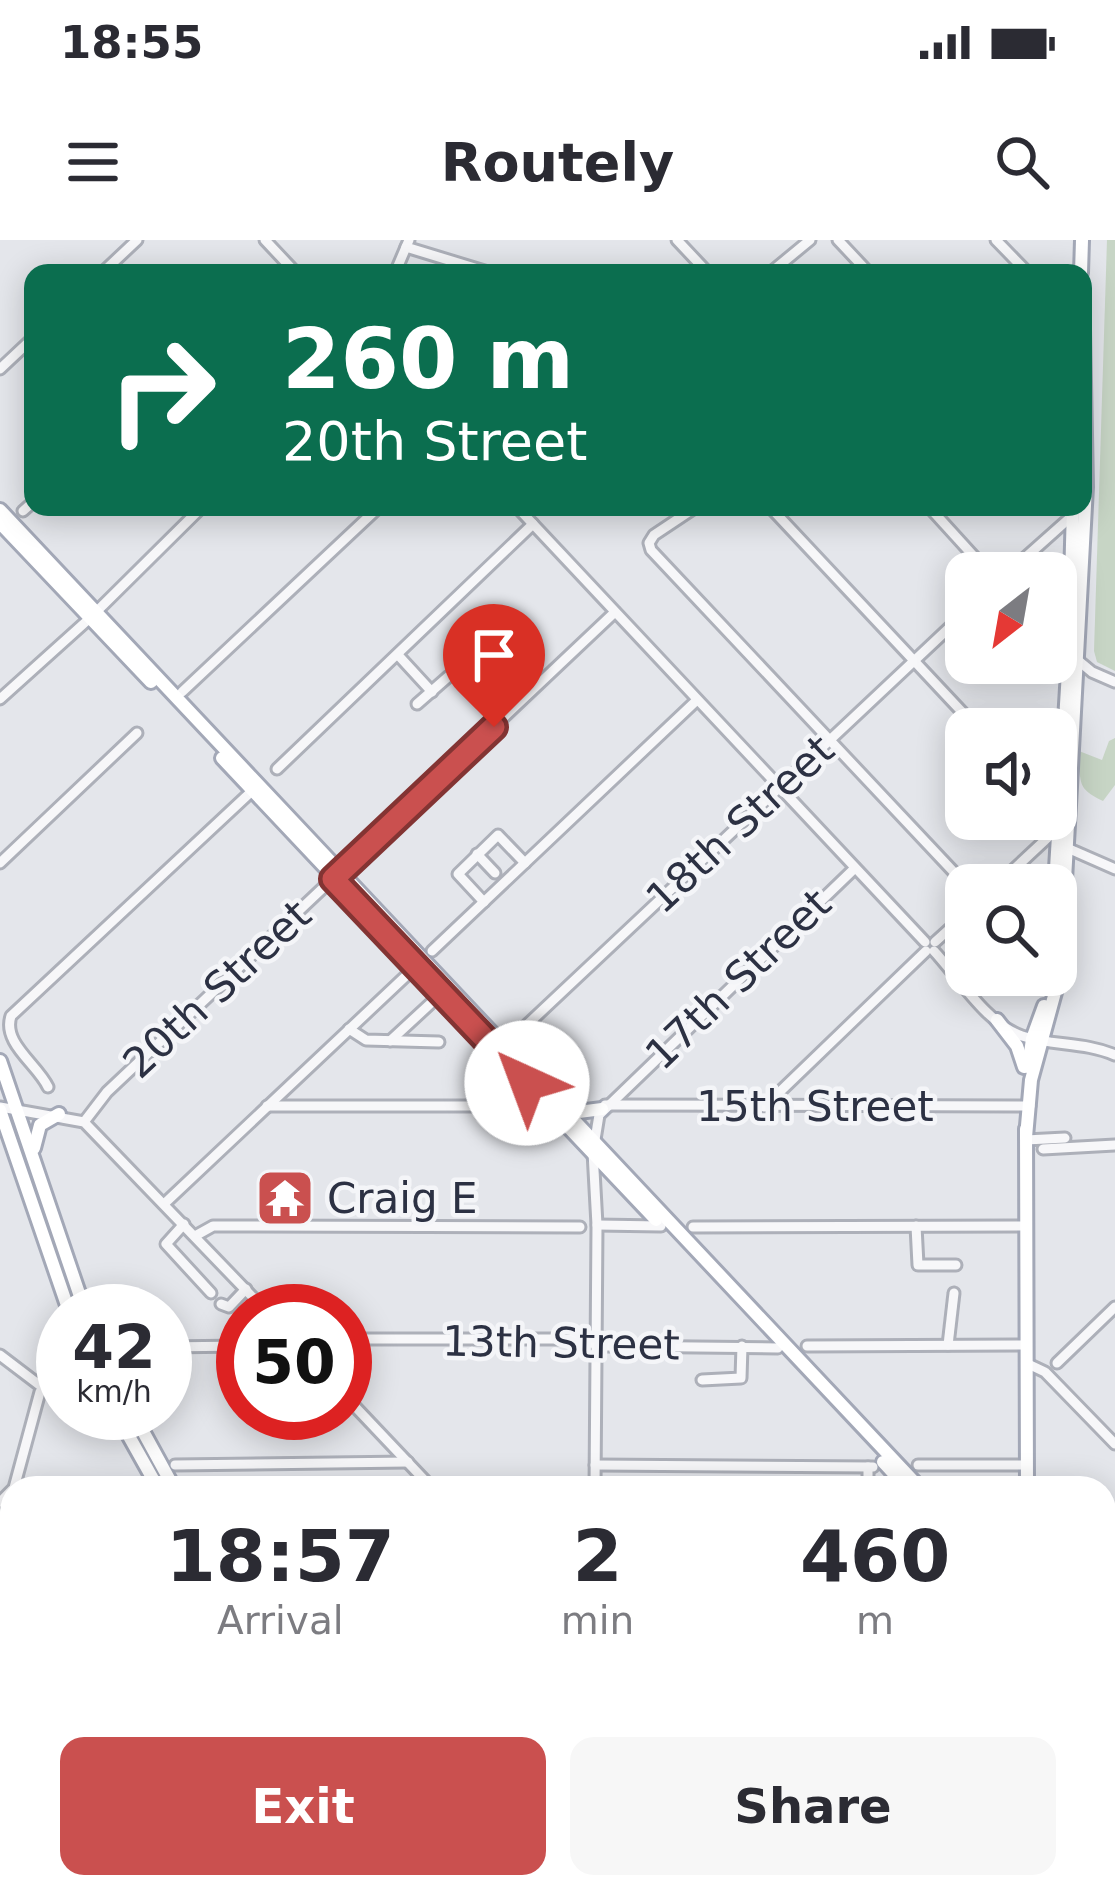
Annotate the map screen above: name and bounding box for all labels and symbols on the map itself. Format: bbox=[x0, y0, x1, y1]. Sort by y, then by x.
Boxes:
north arrow bbox=[945, 552, 1077, 684]
pin bbox=[443, 604, 545, 727]
street label: 18th Street bbox=[636, 725, 844, 923]
street label: 17th Street bbox=[636, 879, 840, 1079]
street label: 20th Street bbox=[113, 890, 321, 1088]
position arrow bbox=[464, 1020, 590, 1146]
street label: 15th Street bbox=[696, 1082, 934, 1131]
temple icon: Craig E bbox=[254, 1167, 316, 1229]
place label: Craig E bbox=[327, 1174, 478, 1223]
speed limit sign: 50 bbox=[216, 1284, 372, 1440]
street label: 13th Street bbox=[442, 1316, 680, 1370]

